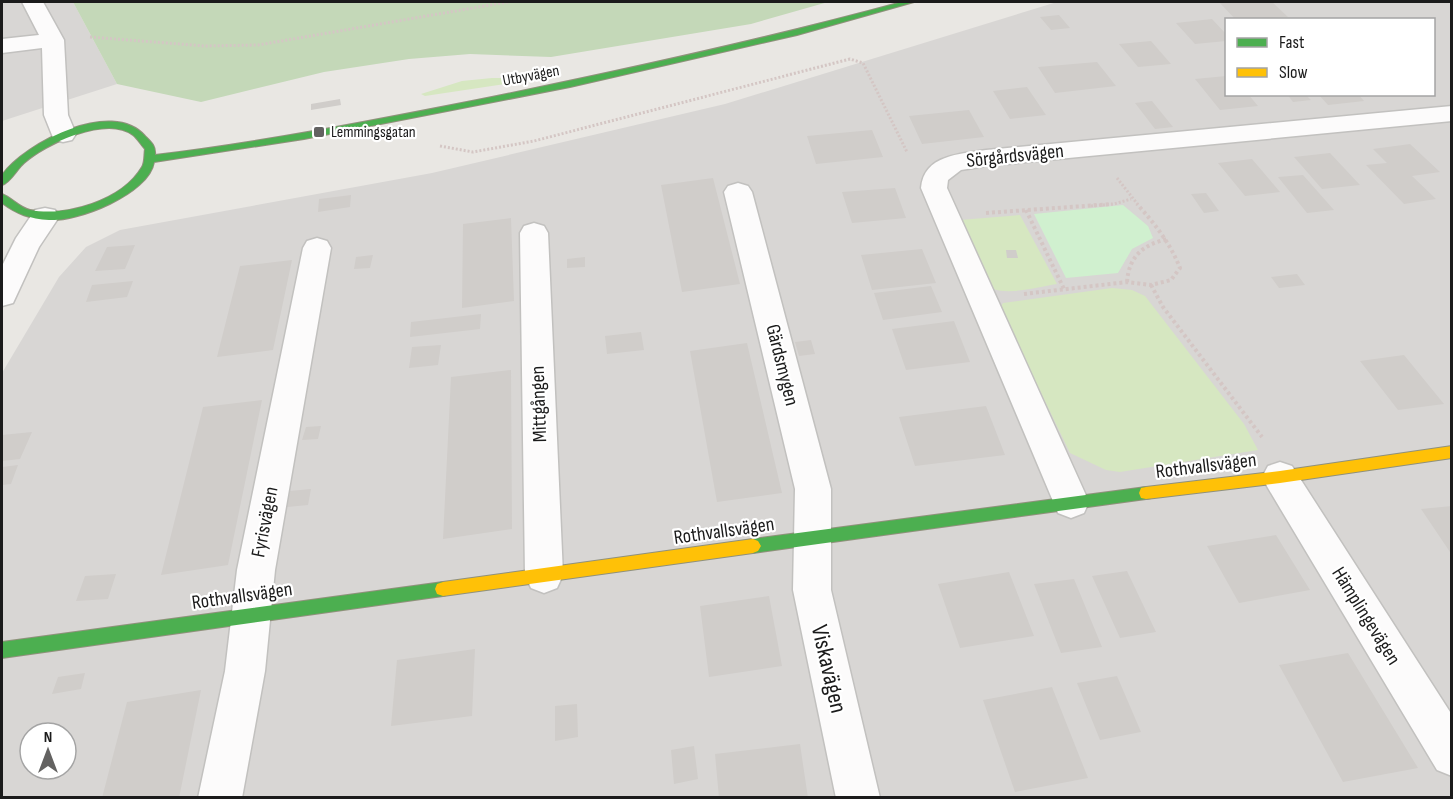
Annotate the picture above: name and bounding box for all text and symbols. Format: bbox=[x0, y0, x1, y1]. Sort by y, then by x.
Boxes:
legend bbox=[1225, 18, 1435, 96]
text: Fast bbox=[1279, 32, 1305, 53]
street label: Utbyvägen bbox=[501, 61, 561, 91]
text: Slow bbox=[1279, 62, 1308, 83]
place label: Lemmingsgatan bbox=[331, 123, 416, 142]
marker: Lemmingsgatan bbox=[312, 125, 326, 139]
street label: Sörgårdsvägen bbox=[965, 139, 1065, 173]
street label: Gärdsmygen bbox=[760, 322, 804, 408]
street label: Mittgången bbox=[526, 365, 552, 443]
street label: Rothvallsvägen bbox=[1154, 448, 1258, 484]
street label: Fyrisvägen bbox=[246, 485, 284, 559]
street label: Rothvallsvägen bbox=[672, 512, 776, 550]
street label: Hämplingevägen bbox=[1326, 563, 1406, 669]
street label: Rothvallsvägen bbox=[190, 577, 294, 615]
street label: Viskavägen bbox=[805, 622, 853, 716]
north arrow bbox=[18, 721, 78, 781]
text: N bbox=[44, 728, 52, 747]

